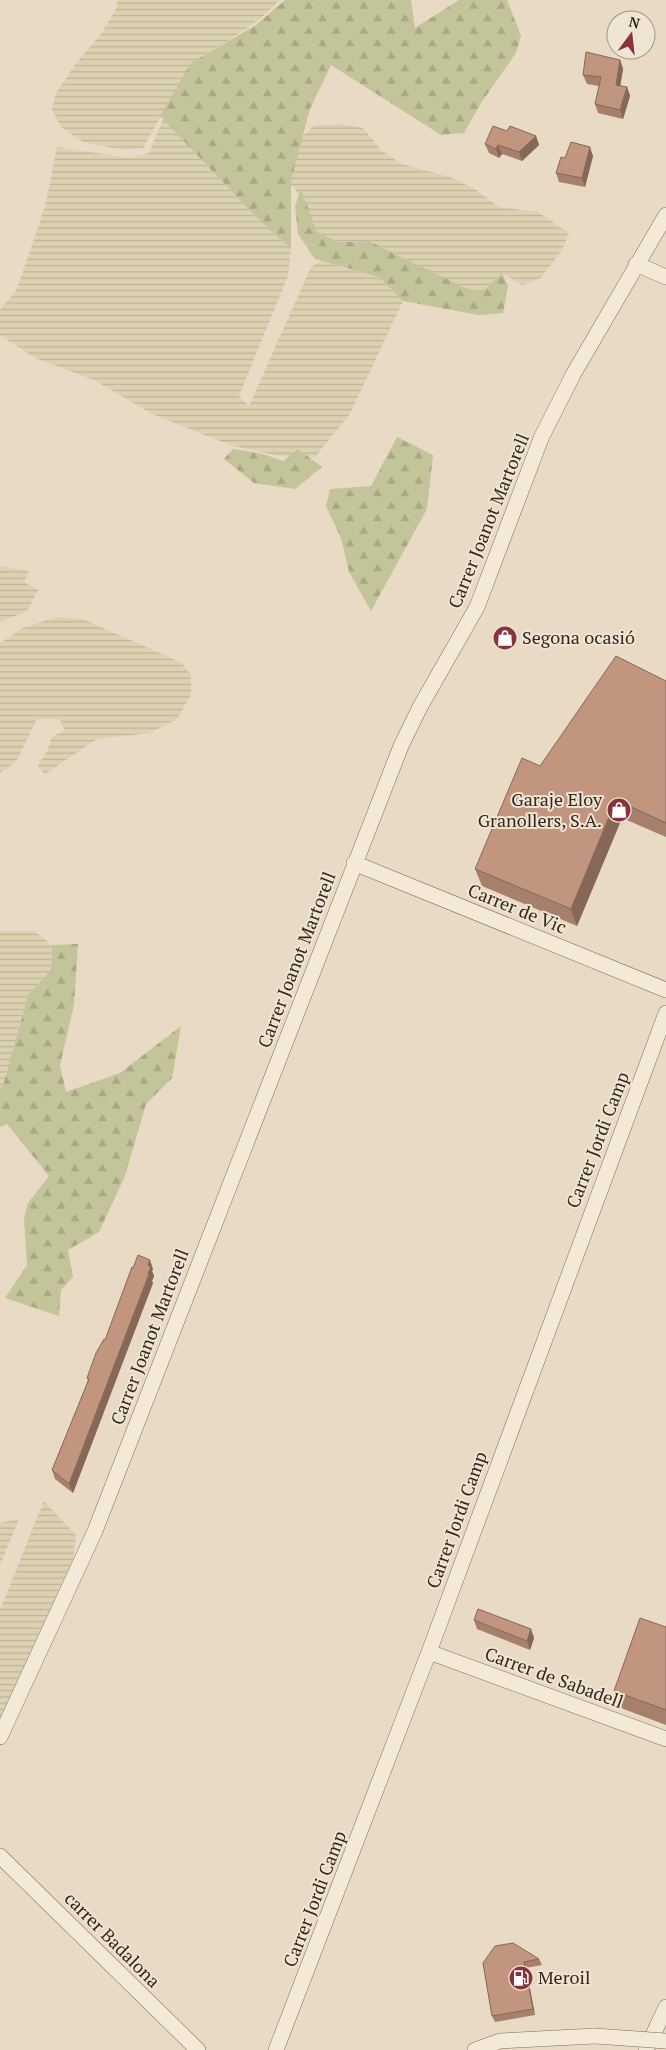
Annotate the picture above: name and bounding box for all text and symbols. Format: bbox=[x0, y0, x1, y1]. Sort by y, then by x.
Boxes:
north arrow bbox=[606, 10, 656, 60]
text: N bbox=[627, 11, 642, 33]
street label: Carrer Joanot Martorell bbox=[442, 430, 534, 612]
shop icon: Segona ocasió bbox=[492, 625, 518, 651]
place label: Segona ocasió bbox=[522, 625, 635, 649]
place label: Garaje Eloy Granollers, S.A. bbox=[478, 787, 603, 832]
shop icon: Garaje Eloy Granollers, S.A. bbox=[606, 797, 632, 823]
street label: Carrer Joanot Martorell bbox=[251, 868, 341, 1051]
street label: Carrer de Vic bbox=[465, 877, 570, 939]
street label: Carrer Jordi Camp bbox=[560, 1068, 634, 1211]
street label: Carrer Joanot Martorell bbox=[104, 1245, 194, 1428]
street label: Carrer Jordi Camp bbox=[420, 1448, 492, 1591]
street label: Carrer de Sabadell bbox=[482, 1641, 627, 1713]
street label: Carrer Jordi Camp bbox=[277, 1827, 351, 1970]
street label: carrer Badalona bbox=[60, 1886, 166, 1992]
fuel station icon: Meroil bbox=[508, 1965, 534, 1991]
place label: Meroil bbox=[538, 1965, 590, 1989]

